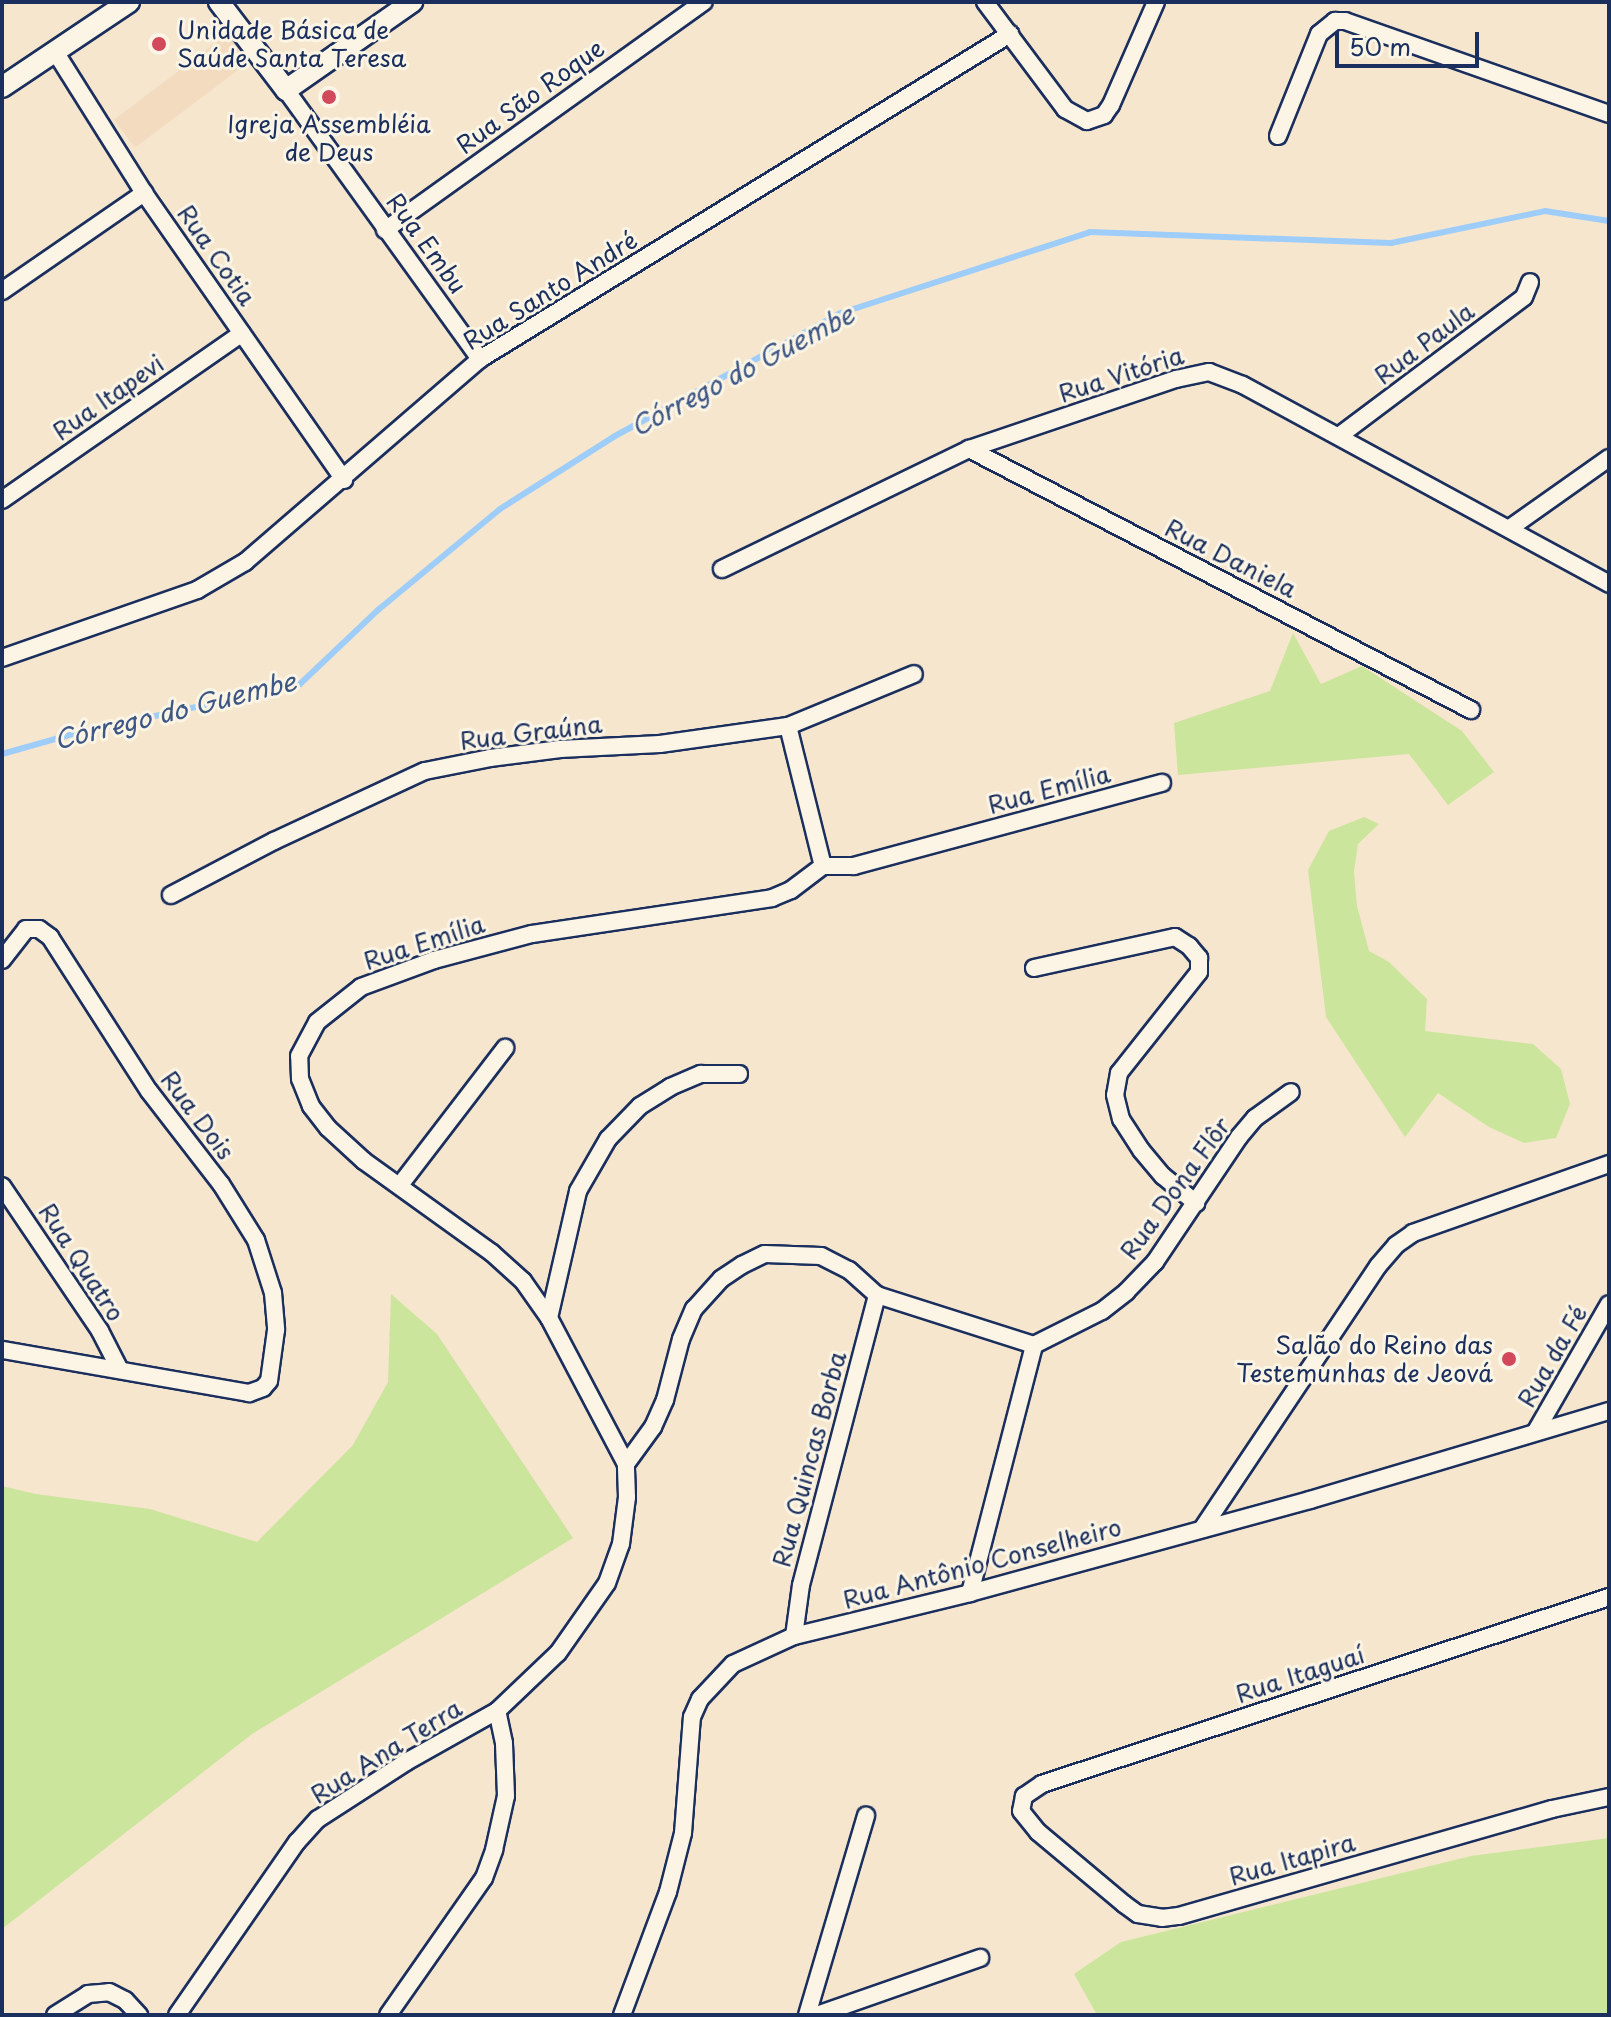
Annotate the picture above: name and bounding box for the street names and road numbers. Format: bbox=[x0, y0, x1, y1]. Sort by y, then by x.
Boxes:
street label: Rua São Roque bbox=[451, 33, 609, 159]
street label: Rua Embu bbox=[381, 187, 473, 299]
street label: Rua Cotia bbox=[172, 199, 262, 311]
street label: Rua Santo André bbox=[458, 225, 642, 355]
street label: Rua Paula bbox=[1368, 296, 1480, 390]
street label: Rua Vitória bbox=[1054, 340, 1188, 408]
street label: Rua Itapevi bbox=[47, 348, 169, 446]
street label: Rua Daniela bbox=[1161, 513, 1301, 603]
street label: Rua Graúna bbox=[459, 709, 603, 755]
street label: Rua Emília bbox=[984, 759, 1114, 819]
street label: Rua Emília bbox=[359, 909, 489, 975]
street label: Rua Dois bbox=[155, 1065, 241, 1165]
street label: Rua Dona Flôr bbox=[1114, 1112, 1236, 1264]
street label: Rua Quatro bbox=[33, 1198, 131, 1326]
street label: Rua da Fé bbox=[1511, 1299, 1593, 1413]
street label: Rua Quincas Borba bbox=[766, 1347, 852, 1571]
street label: Rua Antônio Conselheiro bbox=[840, 1512, 1124, 1614]
street label: Rua Itaguaí bbox=[1232, 1640, 1368, 1708]
street label: Rua Ana Terra bbox=[306, 1693, 466, 1809]
street label: Rua Itapira bbox=[1225, 1827, 1359, 1891]

